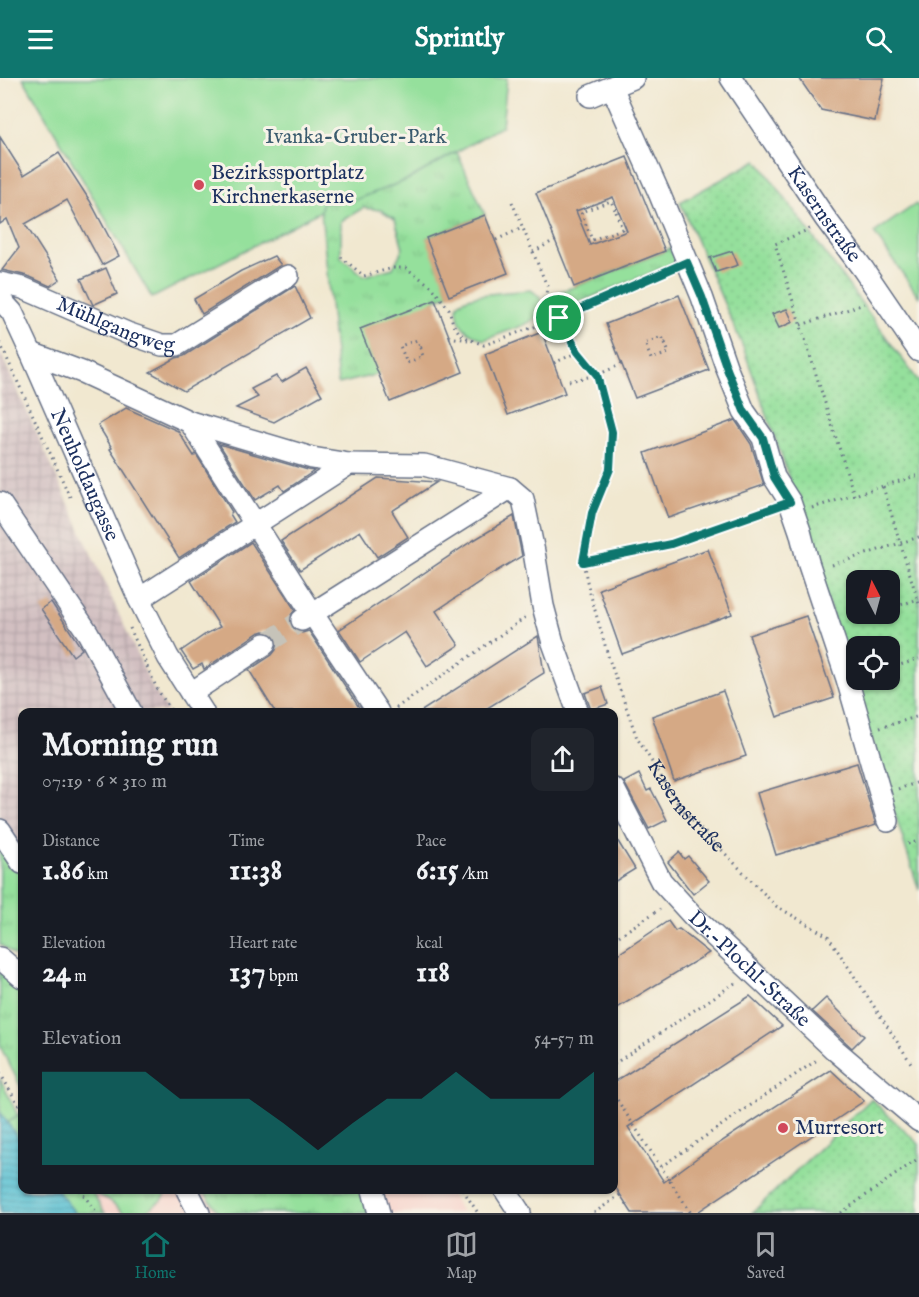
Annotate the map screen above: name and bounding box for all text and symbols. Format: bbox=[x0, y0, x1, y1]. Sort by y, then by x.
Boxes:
text: Sprintly bbox=[415, 22, 504, 56]
icon: menu bbox=[24, 23, 57, 56]
icon: search bbox=[862, 23, 895, 56]
park label: Ivanka-Gruber-Park bbox=[265, 124, 448, 151]
place label: Bezirkssportplatz Kirchnerkaserne bbox=[211, 160, 364, 211]
street label: Kasernstraße bbox=[781, 161, 867, 268]
marker: Bezirkssportplatz Kirchnerkaserne bbox=[192, 178, 206, 192]
street label: Mühlgangweg bbox=[52, 291, 175, 359]
pin bbox=[533, 292, 584, 343]
icon: arrive bbox=[542, 301, 575, 334]
street label: Neuholdaugasse bbox=[44, 404, 126, 546]
north arrow bbox=[846, 570, 900, 624]
map controls bbox=[846, 570, 900, 690]
button: locate bbox=[846, 636, 900, 690]
text: Morning run bbox=[42, 725, 218, 767]
button: share bbox=[531, 728, 594, 791]
street label: Kasernstraße bbox=[640, 755, 731, 859]
text: 07:19 · 6 × 310 m bbox=[42, 769, 167, 794]
text: Distance bbox=[42, 832, 100, 852]
text: Time bbox=[229, 832, 265, 852]
text: Pace bbox=[416, 832, 446, 852]
text: 1.86 bbox=[42, 852, 84, 890]
text: 11:38 bbox=[229, 852, 282, 890]
text: 6:15 bbox=[416, 852, 459, 890]
text: km bbox=[84, 865, 108, 885]
text: /km bbox=[459, 865, 489, 885]
street label: Dr.-Plochl-Straße bbox=[682, 905, 816, 1034]
text: Elevation bbox=[42, 934, 105, 954]
text: Heart rate bbox=[229, 934, 297, 954]
text: kcal bbox=[416, 934, 443, 954]
text: 24 bbox=[42, 954, 71, 992]
text: 137 bbox=[229, 954, 265, 992]
text: 118 bbox=[416, 954, 450, 992]
text: m bbox=[71, 967, 87, 987]
text: bpm bbox=[265, 967, 298, 987]
text: Elevation bbox=[42, 1026, 121, 1051]
text: 54–57 m bbox=[534, 1026, 594, 1051]
place label: Murresort bbox=[795, 1115, 884, 1142]
marker: Murresort bbox=[776, 1121, 790, 1135]
tab: Home bbox=[134, 1228, 176, 1284]
tab: Map bbox=[445, 1228, 478, 1284]
tab: Saved bbox=[747, 1228, 785, 1284]

